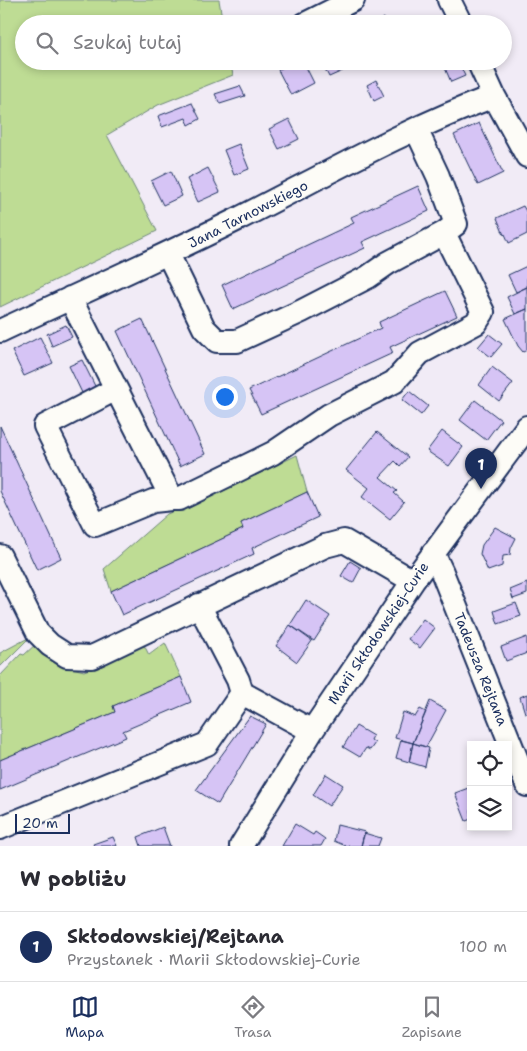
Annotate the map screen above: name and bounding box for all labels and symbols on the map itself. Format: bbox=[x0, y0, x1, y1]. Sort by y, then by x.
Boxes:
street label: Jana Tarnowskiego bbox=[185, 176, 311, 252]
your location bbox=[212, 384, 238, 410]
pin: 1 bbox=[465, 448, 497, 489]
street label: Marii Skłodowskiej-Curie bbox=[324, 558, 432, 708]
street label: Tadeusza Rejtana bbox=[450, 610, 512, 729]
scale bar bbox=[15, 811, 70, 834]

